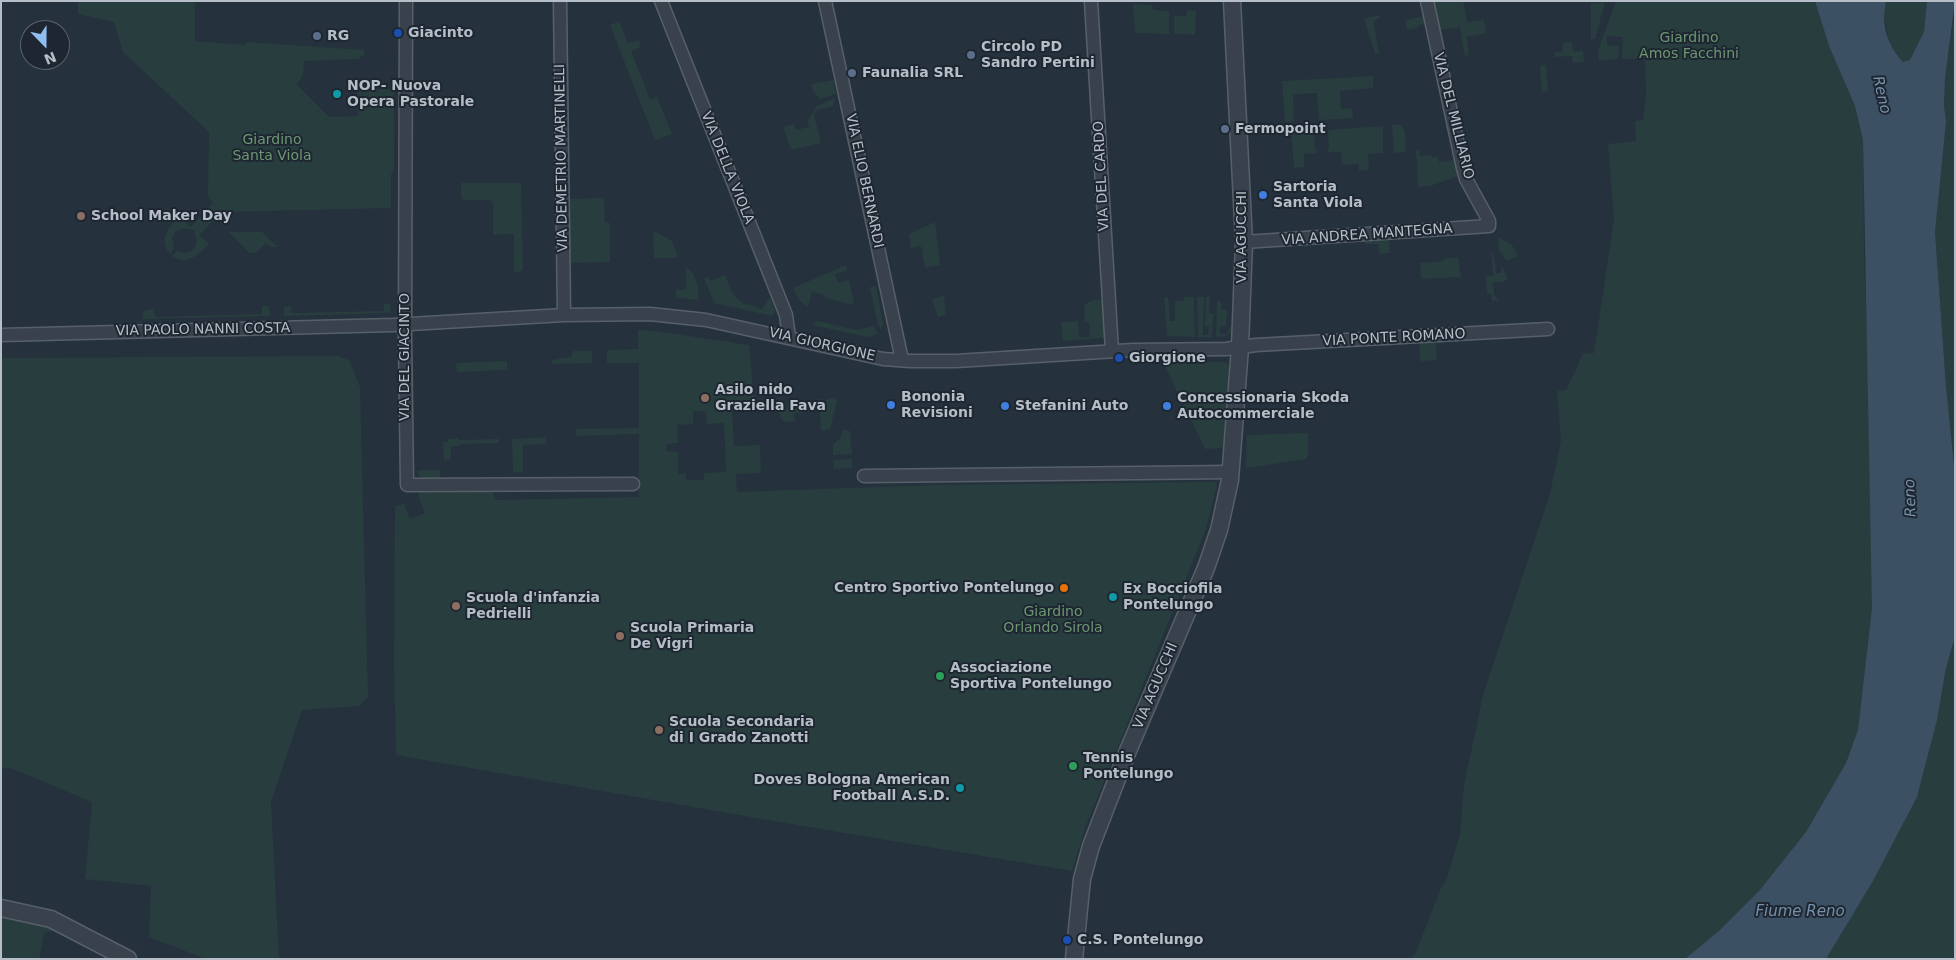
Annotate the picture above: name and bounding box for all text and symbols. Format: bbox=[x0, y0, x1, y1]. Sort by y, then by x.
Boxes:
north arrow bbox=[20, 20, 70, 70]
place label: Giacinto bbox=[408, 25, 473, 41]
marker: Giacinto bbox=[392, 27, 404, 39]
place label: RG bbox=[327, 28, 349, 44]
marker: RG bbox=[311, 30, 323, 42]
park label: Giardino Amos Facchini bbox=[1639, 30, 1739, 62]
place label: Circolo PD Sandro Pertini bbox=[981, 39, 1095, 72]
text: N bbox=[42, 48, 59, 68]
marker: Circolo PD Sandro Pertini bbox=[965, 49, 977, 61]
street label: VIA DEL MILLIARIO bbox=[1429, 51, 1477, 181]
street label: VIA DEMETRIO MARTINELLI bbox=[552, 64, 572, 252]
place label: Faunalia SRL bbox=[862, 65, 963, 81]
marker: Faunalia SRL bbox=[846, 67, 858, 79]
water label: Reno bbox=[1868, 74, 1894, 116]
place label: NOP- Nuova Opera Pastorale bbox=[347, 78, 474, 110]
marker: NOP- Nuova Opera Pastorale bbox=[331, 88, 343, 100]
street label: VIA DELLA VIOLA bbox=[697, 109, 757, 227]
street label: VIA ELIO BERNARDI bbox=[842, 112, 886, 250]
street label: VIA DEL CARDO bbox=[1091, 120, 1113, 232]
place label: Fermopoint bbox=[1235, 121, 1326, 137]
marker: Fermopoint bbox=[1219, 123, 1231, 135]
park label: Giardino Santa Viola bbox=[232, 132, 312, 164]
place label: Sartoria Santa Viola bbox=[1273, 179, 1363, 212]
marker: Sartoria Santa Viola bbox=[1257, 189, 1269, 201]
street label: VIA AGUCCHI bbox=[1234, 191, 1250, 283]
place label: School Maker Day bbox=[91, 208, 232, 224]
marker: School Maker Day bbox=[75, 210, 87, 222]
street label: VIA ANDREA MANTEGNA bbox=[1281, 221, 1453, 249]
street label: VIA DEL GIACINTO bbox=[397, 293, 413, 421]
street label: VIA PAOLO NANNI COSTA bbox=[116, 320, 290, 340]
street label: VIA GIORGIONE bbox=[767, 325, 877, 365]
street label: VIA PONTE ROMANO bbox=[1322, 326, 1466, 350]
place label: Giorgione bbox=[1129, 350, 1206, 366]
marker: Giorgione bbox=[1113, 352, 1125, 364]
place label: Asilo nido Graziella Fava bbox=[715, 382, 826, 414]
place label: Bononia Revisioni bbox=[901, 389, 973, 422]
place label: Concessionaria Skoda Autocommerciale bbox=[1177, 390, 1349, 422]
marker: Asilo nido Graziella Fava bbox=[699, 392, 711, 404]
place label: Stefanini Auto bbox=[1015, 398, 1128, 414]
marker: Bononia Revisioni bbox=[885, 399, 897, 411]
marker: Stefanini Auto bbox=[999, 400, 1011, 412]
marker: Concessionaria Skoda Autocommerciale bbox=[1161, 400, 1173, 412]
water label: Reno bbox=[1901, 479, 1921, 517]
place label: Centro Sportivo Pontelungo bbox=[834, 580, 1054, 596]
place label: Ex Bocciofila Pontelungo bbox=[1123, 581, 1222, 614]
marker: Centro Sportivo Pontelungo bbox=[1058, 582, 1070, 594]
place label: Scuola d'infanzia Pedrielli bbox=[466, 590, 600, 622]
marker: Ex Bocciofila Pontelungo bbox=[1107, 591, 1119, 603]
marker: Scuola d'infanzia Pedrielli bbox=[450, 600, 462, 612]
park label: Giardino Orlando Sirola bbox=[1003, 604, 1103, 636]
place label: Scuola Primaria De Vigri bbox=[630, 620, 754, 652]
marker: Scuola Primaria De Vigri bbox=[614, 630, 626, 642]
street label: VIA AGUCCHI bbox=[1130, 640, 1182, 732]
place label: Associazione Sportiva Pontelungo bbox=[950, 660, 1112, 692]
marker: Associazione Sportiva Pontelungo bbox=[934, 670, 946, 682]
place label: Scuola Secondaria di I Grado Zanotti bbox=[669, 714, 814, 746]
marker: Scuola Secondaria di I Grado Zanotti bbox=[653, 724, 665, 736]
place label: Tennis Pontelungo bbox=[1083, 750, 1173, 782]
marker: Tennis Pontelungo bbox=[1067, 760, 1079, 772]
place label: Doves Bologna American Football A.S.D. bbox=[754, 772, 950, 804]
marker: Doves Bologna American Football A.S.D. bbox=[954, 782, 966, 794]
water label: Fiume Reno bbox=[1755, 903, 1845, 921]
place label: C.S. Pontelungo bbox=[1077, 932, 1203, 948]
marker: C.S. Pontelungo bbox=[1061, 934, 1073, 946]

